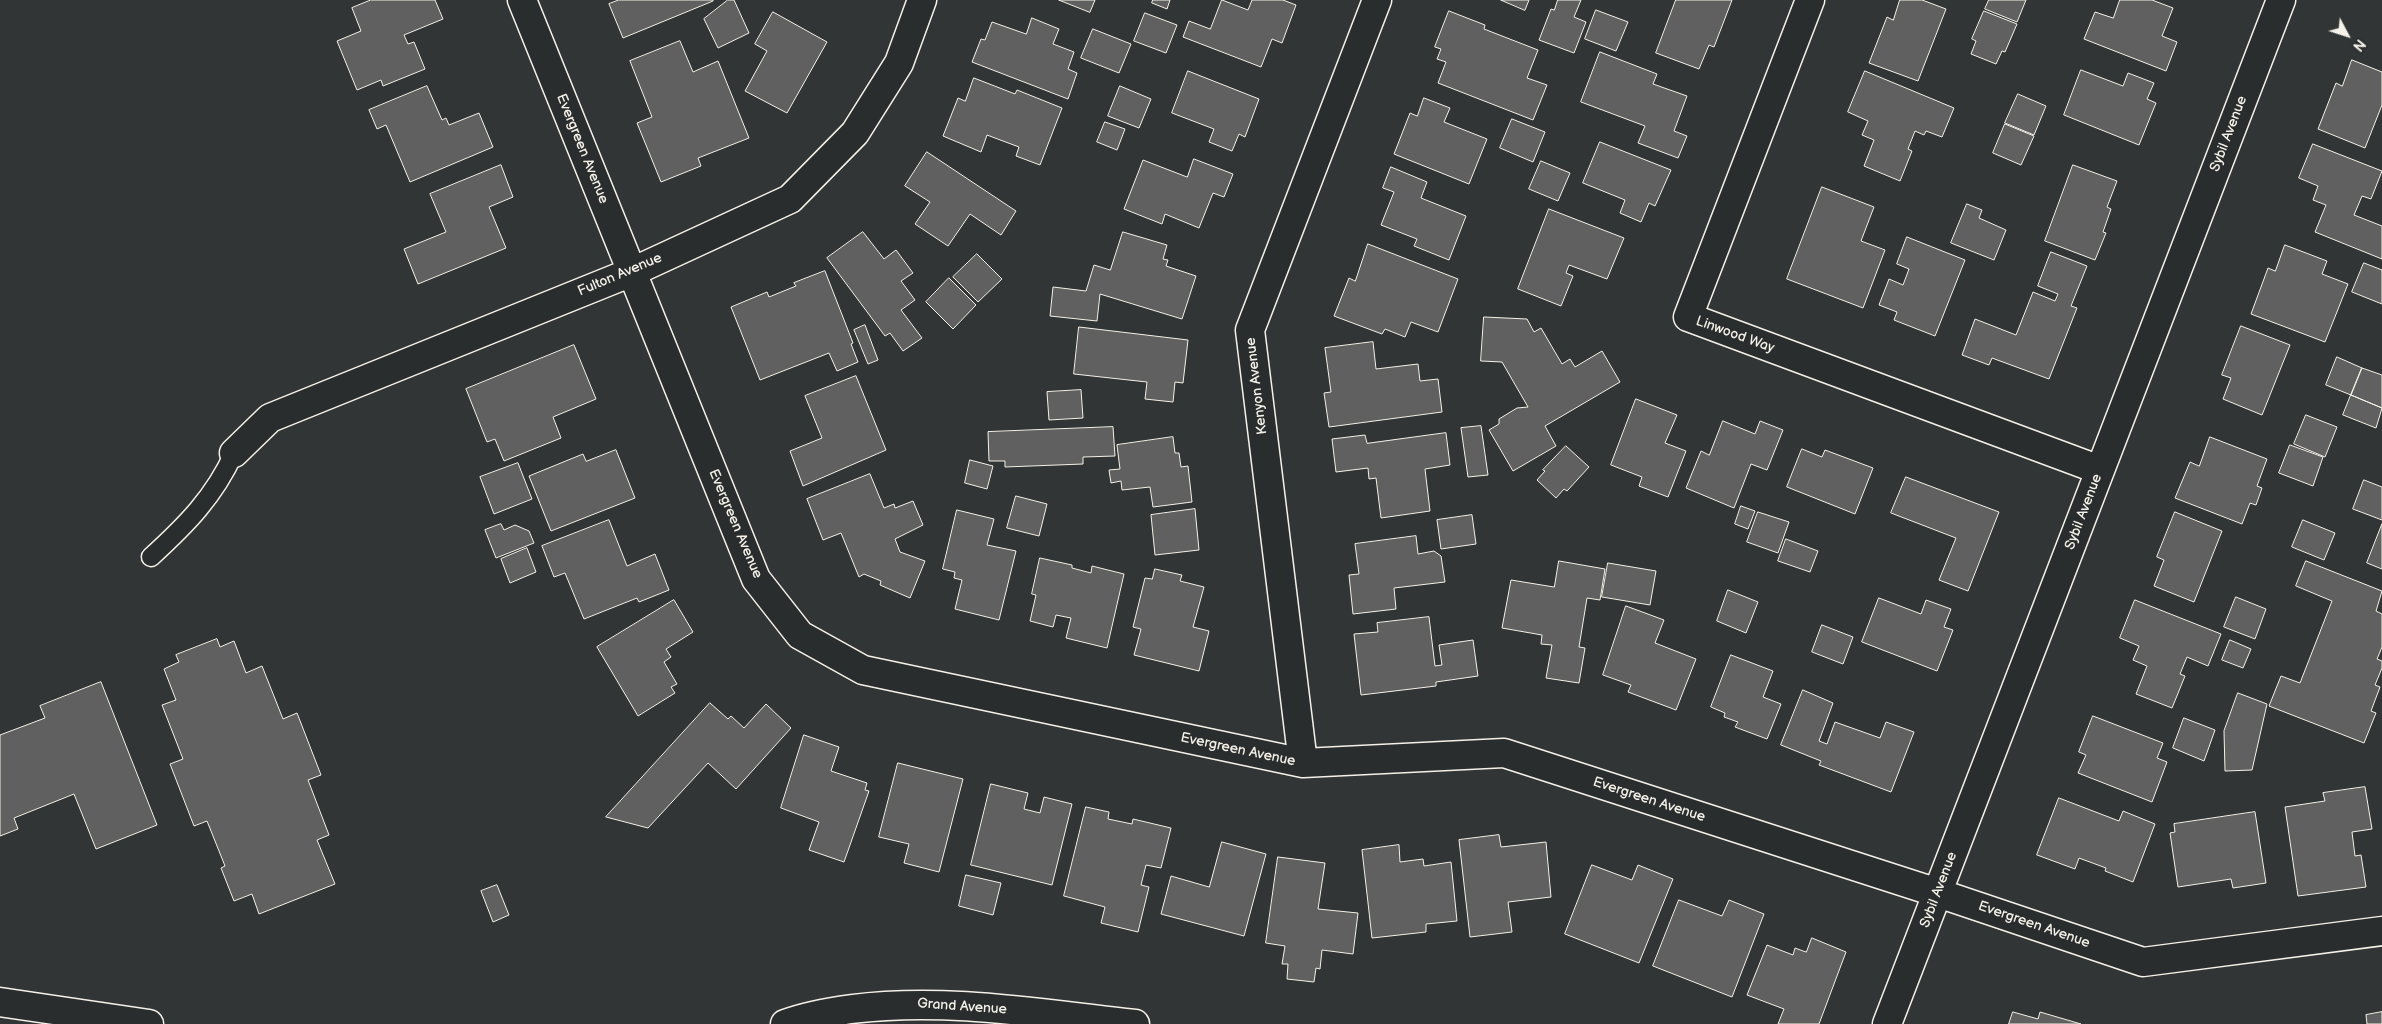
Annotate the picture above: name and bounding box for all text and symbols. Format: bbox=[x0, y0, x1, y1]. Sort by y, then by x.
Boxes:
north arrow bbox=[2322, 10, 2372, 60]
text: N bbox=[2349, 35, 2369, 54]
street label: Evergreen Avenue bbox=[552, 92, 612, 206]
street label: Sybil Avenue bbox=[2207, 94, 2251, 174]
street label: Fulton Avenue bbox=[575, 250, 665, 300]
street label: Linwood Way bbox=[1693, 313, 1777, 357]
street label: Kenyon Avenue bbox=[1243, 337, 1271, 435]
street label: Evergreen Avenue bbox=[704, 467, 766, 581]
street label: Sybil Avenue bbox=[2062, 472, 2106, 552]
street label: Evergreen Avenue bbox=[1179, 730, 1297, 770]
street label: Evergreen Avenue bbox=[1591, 774, 1707, 826]
street label: Sybil Avenue bbox=[1917, 850, 1961, 930]
street label: Evergreen Avenue bbox=[1976, 898, 2092, 952]
street label: Grand Avenue bbox=[917, 995, 1007, 1019]

